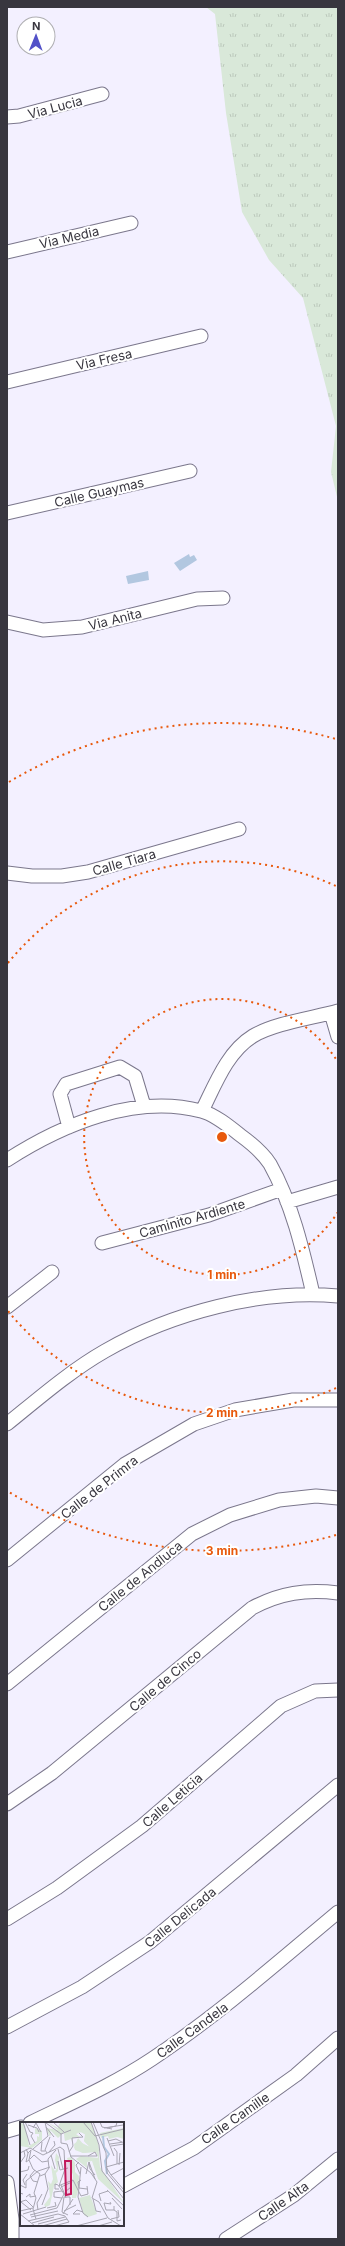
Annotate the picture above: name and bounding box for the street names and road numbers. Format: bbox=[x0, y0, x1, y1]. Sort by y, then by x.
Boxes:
street label: Via Lucia bbox=[26, 92, 84, 122]
street label: Via Media bbox=[38, 222, 100, 252]
street label: Via Fresa bbox=[75, 345, 133, 373]
street label: Calle Guaymas bbox=[53, 474, 146, 510]
street label: Via Anita bbox=[87, 605, 143, 633]
street label: Calle Tiara bbox=[90, 845, 158, 879]
street label: Caminito Ardiente bbox=[137, 1195, 247, 1241]
street label: Calle de Primra bbox=[57, 1452, 141, 1522]
street label: Calle de Andluca bbox=[95, 1537, 185, 1615]
street label: Calle de Cinco bbox=[126, 1645, 204, 1715]
street label: Calle Leticia bbox=[139, 1770, 205, 1830]
street label: Calle Delicada bbox=[141, 1883, 219, 1951]
street label: Calle Candela bbox=[153, 1999, 231, 2061]
street label: Calle Camille bbox=[198, 2089, 272, 2147]
street label: Calle Alta bbox=[255, 2178, 311, 2224]

